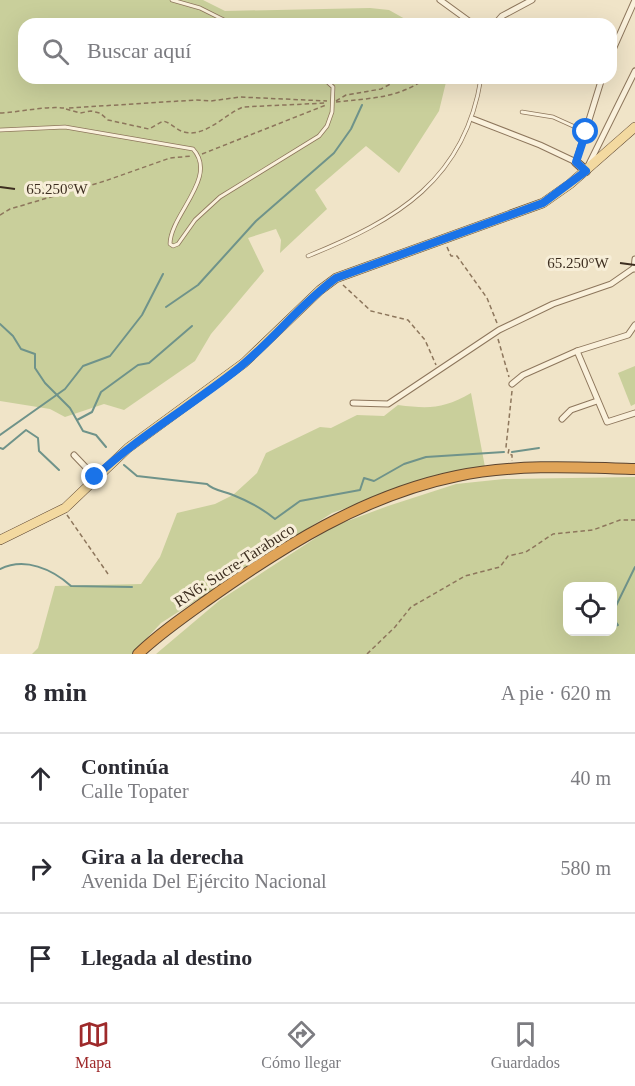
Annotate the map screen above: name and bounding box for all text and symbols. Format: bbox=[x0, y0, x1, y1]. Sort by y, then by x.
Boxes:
search box bbox=[18, 18, 617, 84]
icon: search bbox=[39, 35, 72, 68]
text: Buscar aquí bbox=[87, 38, 191, 63]
route start bbox=[572, 118, 598, 144]
text: 65.250°W bbox=[26, 181, 89, 197]
text: 65.250°W bbox=[547, 255, 610, 271]
route end bbox=[81, 463, 107, 489]
street label: RN6: Sucre-Tarabuco bbox=[171, 520, 297, 610]
map controls bbox=[563, 582, 617, 636]
button: locate bbox=[563, 582, 617, 636]
text: 8 min bbox=[24, 678, 87, 707]
text: A pie · 620 m bbox=[501, 682, 611, 704]
text: Continúa bbox=[81, 754, 169, 779]
icon: ahead bbox=[24, 762, 57, 795]
text: 40 m bbox=[570, 767, 611, 789]
text: Calle Topater bbox=[81, 780, 189, 802]
text: Gira a la derecha bbox=[81, 844, 244, 869]
icon: right bbox=[24, 852, 57, 885]
text: 580 m bbox=[560, 857, 611, 879]
text: Avenida Del Ejército Nacional bbox=[81, 870, 327, 892]
icon: arrive bbox=[24, 942, 57, 975]
text: Llegada al destino bbox=[81, 945, 252, 970]
tab: Mapa bbox=[75, 1018, 111, 1072]
tab: Cómo llegar bbox=[261, 1018, 341, 1072]
tab: Guardados bbox=[491, 1018, 560, 1072]

